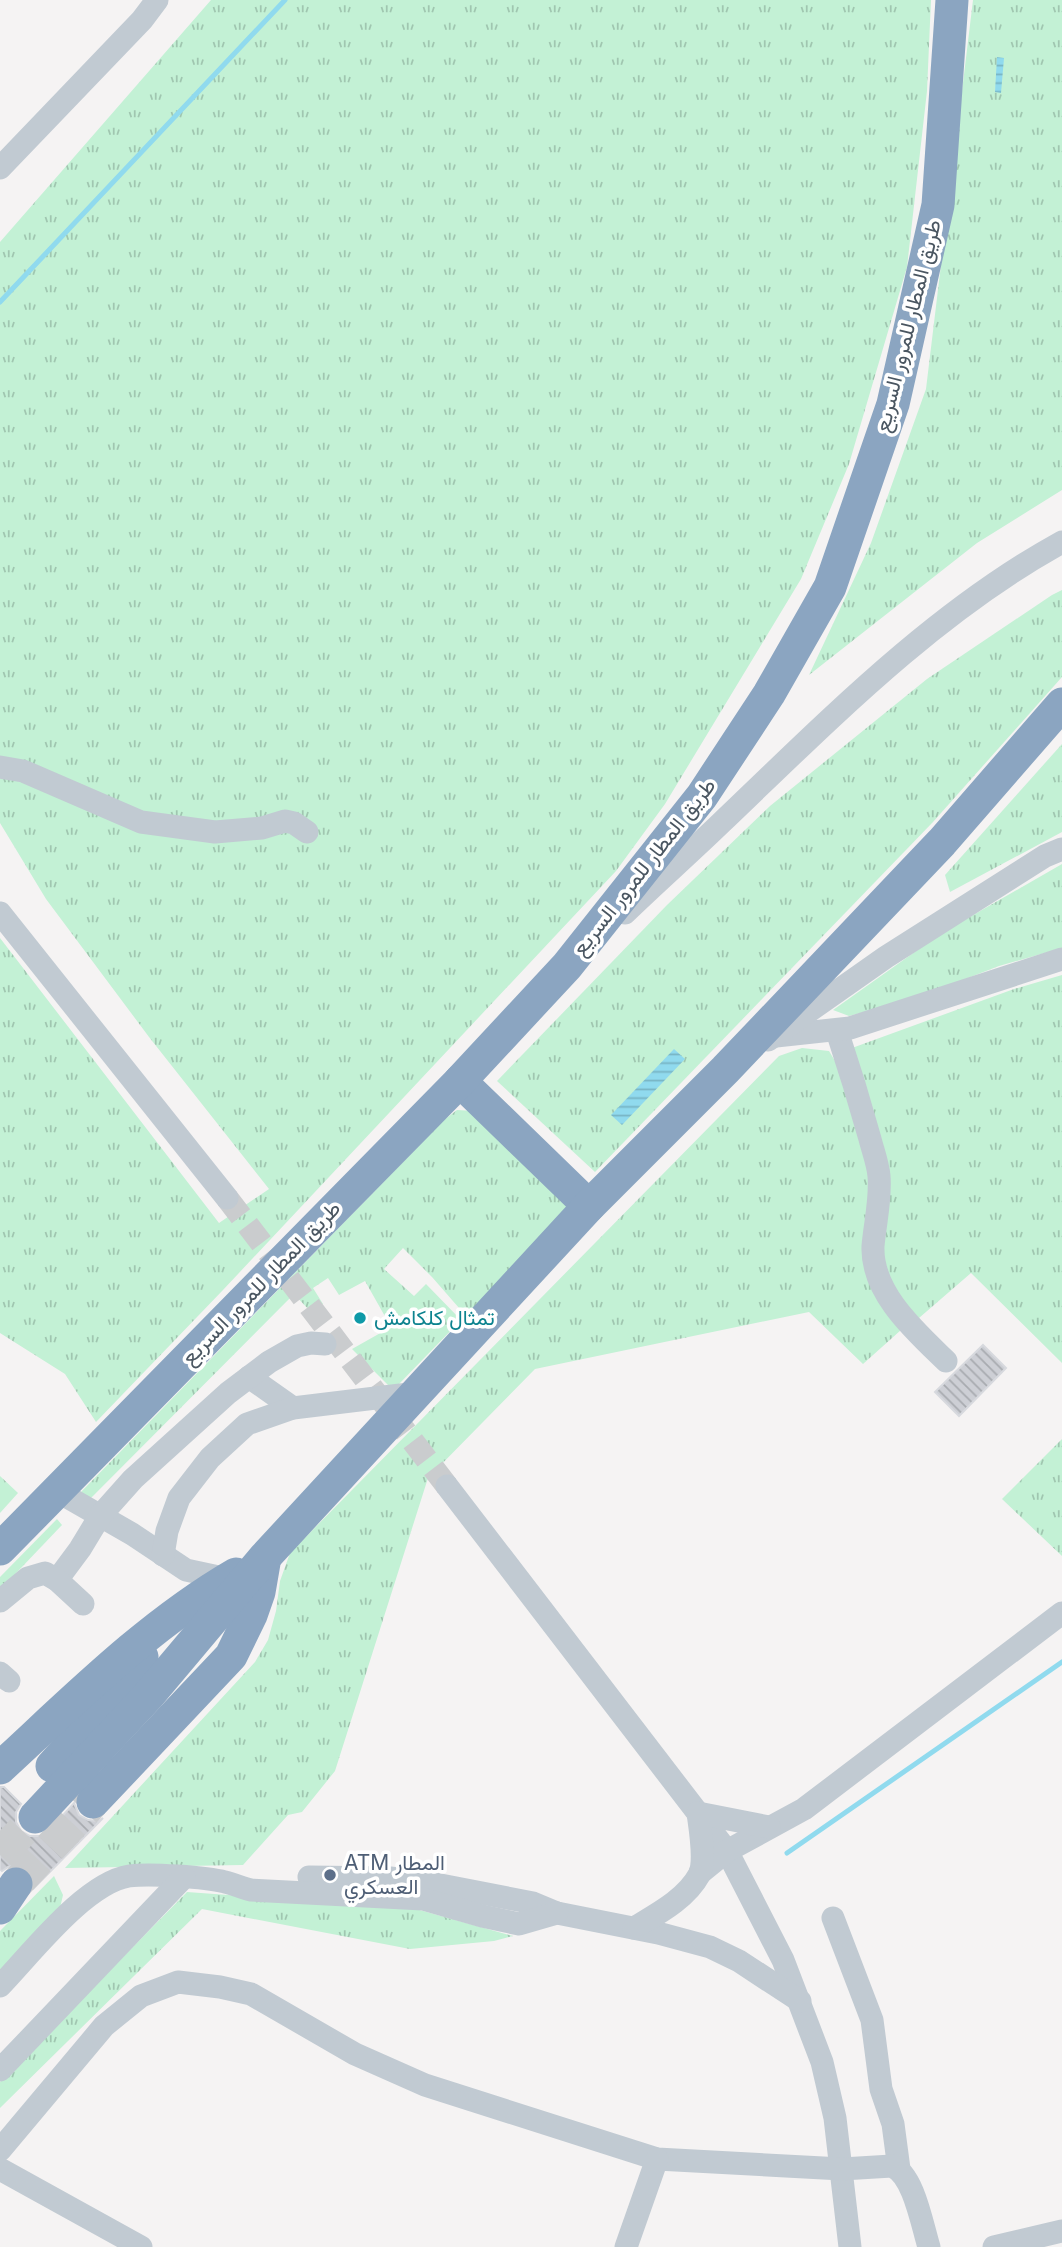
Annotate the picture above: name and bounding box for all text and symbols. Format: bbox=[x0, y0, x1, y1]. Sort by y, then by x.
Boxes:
street label: طريق المطار للمرور السريع bbox=[869, 217, 948, 435]
street label: طريق المطار للمرور السريع bbox=[567, 773, 722, 962]
street label: طريق المطار للمرور السريع bbox=[176, 1195, 347, 1371]
place label: تمثال كلكامش bbox=[374, 1305, 495, 1330]
marker: تمثال كلكامش bbox=[352, 1310, 368, 1326]
place label: ATM المطار العسكري bbox=[344, 1850, 445, 1904]
marker: ATM المطار العسكري bbox=[322, 1867, 338, 1883]

